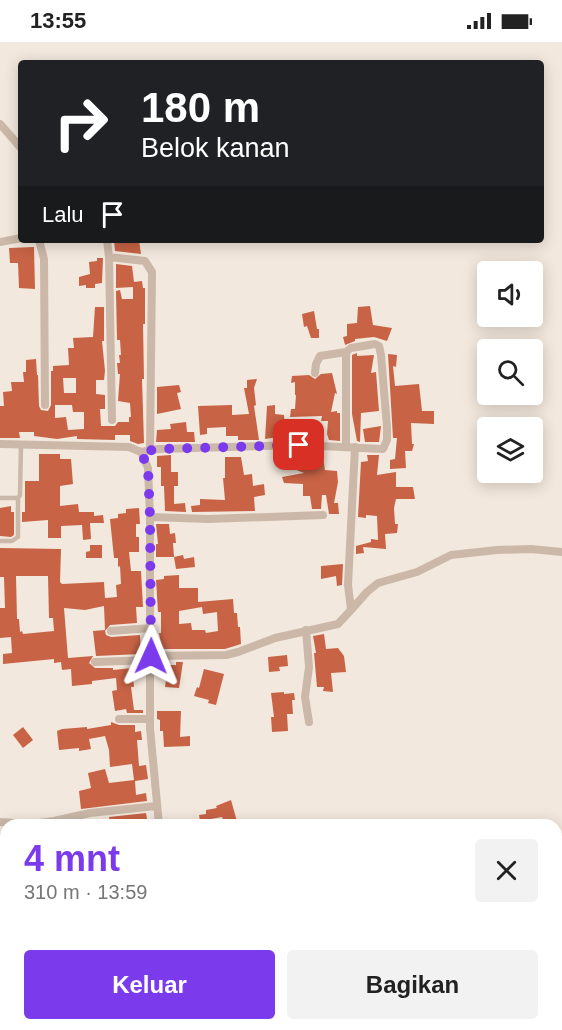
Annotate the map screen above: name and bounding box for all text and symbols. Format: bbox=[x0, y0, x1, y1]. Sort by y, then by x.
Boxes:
text: 13:55 bbox=[30, 8, 86, 33]
icon: right bbox=[42, 84, 120, 162]
text: 180 m bbox=[141, 84, 260, 131]
text: Belok kanan bbox=[141, 133, 290, 163]
icon: arrive bbox=[96, 198, 129, 231]
text: Lalu bbox=[42, 202, 84, 227]
map controls bbox=[477, 261, 543, 483]
button: sound bbox=[477, 261, 543, 327]
button: search bbox=[477, 339, 543, 405]
button: layers bbox=[477, 417, 543, 483]
pin bbox=[273, 419, 324, 470]
icon: arrive bbox=[282, 428, 315, 461]
position arrow bbox=[119, 624, 183, 688]
text: 4 mnt bbox=[24, 838, 120, 879]
button: close bbox=[475, 839, 538, 902]
text: 310 m · 13:59 bbox=[24, 881, 147, 903]
button: Keluar bbox=[24, 950, 275, 1019]
button: Bagikan bbox=[287, 950, 538, 1019]

